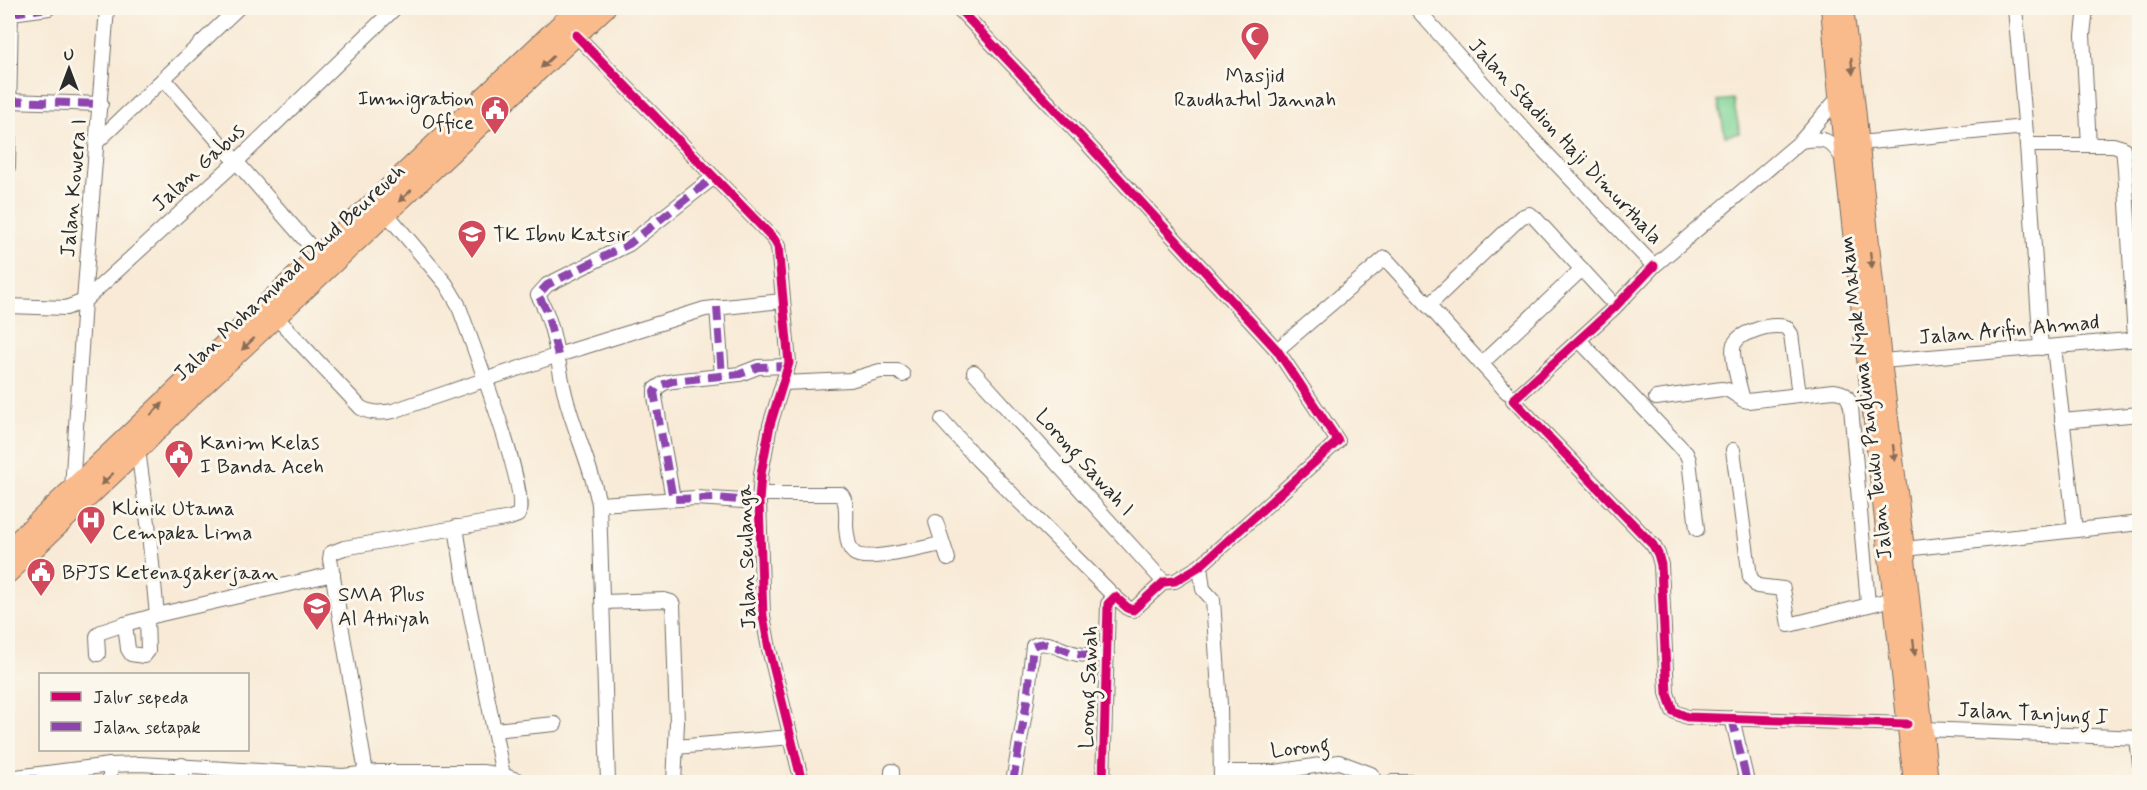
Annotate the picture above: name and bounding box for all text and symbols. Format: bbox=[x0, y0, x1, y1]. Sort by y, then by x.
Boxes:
mosque icon: Masjid Raudhatul Jannah bbox=[1239, 20, 1271, 62]
street label: Jalan Stadion Haji Dimurthala bbox=[1462, 32, 1669, 251]
north arrow bbox=[39, 39, 99, 99]
text: U bbox=[64, 45, 74, 66]
one-way arrow bbox=[539, 55, 554, 69]
one-way arrow bbox=[1847, 56, 1857, 75]
place label: Masjid Raudhatul Jannah bbox=[1174, 62, 1336, 114]
place label: Immigration Office bbox=[358, 85, 474, 137]
public building icon: Immigration Office bbox=[479, 94, 511, 136]
street label: Jalan Gabus bbox=[146, 117, 251, 218]
street label: Jalan Kowera I bbox=[54, 118, 94, 258]
street label: Jalan Mohammad Daud Beureueh bbox=[168, 158, 412, 388]
one-way arrow bbox=[398, 189, 413, 203]
school or university icon: TK Ibnu Katsir bbox=[456, 218, 488, 260]
place label: TK Ibnu Katsir bbox=[493, 221, 630, 249]
street label: Jalan Teuku Panglima Nyak Makam bbox=[1832, 234, 1902, 561]
one-way arrow bbox=[1866, 250, 1876, 269]
street label: Jalan Arifin Ahmad bbox=[1918, 308, 2101, 352]
one-way arrow bbox=[240, 337, 255, 351]
one-way arrow bbox=[149, 403, 164, 416]
street label: Lorong Sawah I bbox=[1027, 403, 1140, 524]
place label: Kanim Kelas I Banda Aceh bbox=[200, 429, 324, 481]
public building icon: Kanim Kelas I Banda Aceh bbox=[163, 438, 195, 480]
one-way arrow bbox=[1889, 444, 1899, 463]
one-way arrow bbox=[100, 472, 115, 486]
street label: Jalan Seulanga bbox=[730, 484, 764, 630]
place label: Klinik Utama Cempaka Lima bbox=[112, 495, 253, 547]
hospital icon: Klinik Utama Cempaka Lima bbox=[75, 504, 107, 546]
public building icon: BPJS Ketenagakerjaan bbox=[25, 556, 57, 598]
place label: BPJS Ketenagakerjaan bbox=[62, 559, 279, 589]
place label: SMA Plus Al Athiyah bbox=[338, 581, 430, 633]
school or university icon: SMA Plus Al Athiyah bbox=[301, 590, 333, 632]
street label: Lorong Sawah bbox=[1073, 625, 1107, 749]
one-way arrow bbox=[1910, 638, 1919, 657]
legend bbox=[39, 673, 249, 751]
text: Jalur sepeda bbox=[93, 686, 189, 710]
street label: Jalan Tanjung I bbox=[1957, 696, 2109, 734]
text: Jalan setapak bbox=[93, 716, 201, 740]
street label: Lorong bbox=[1269, 730, 1331, 767]

